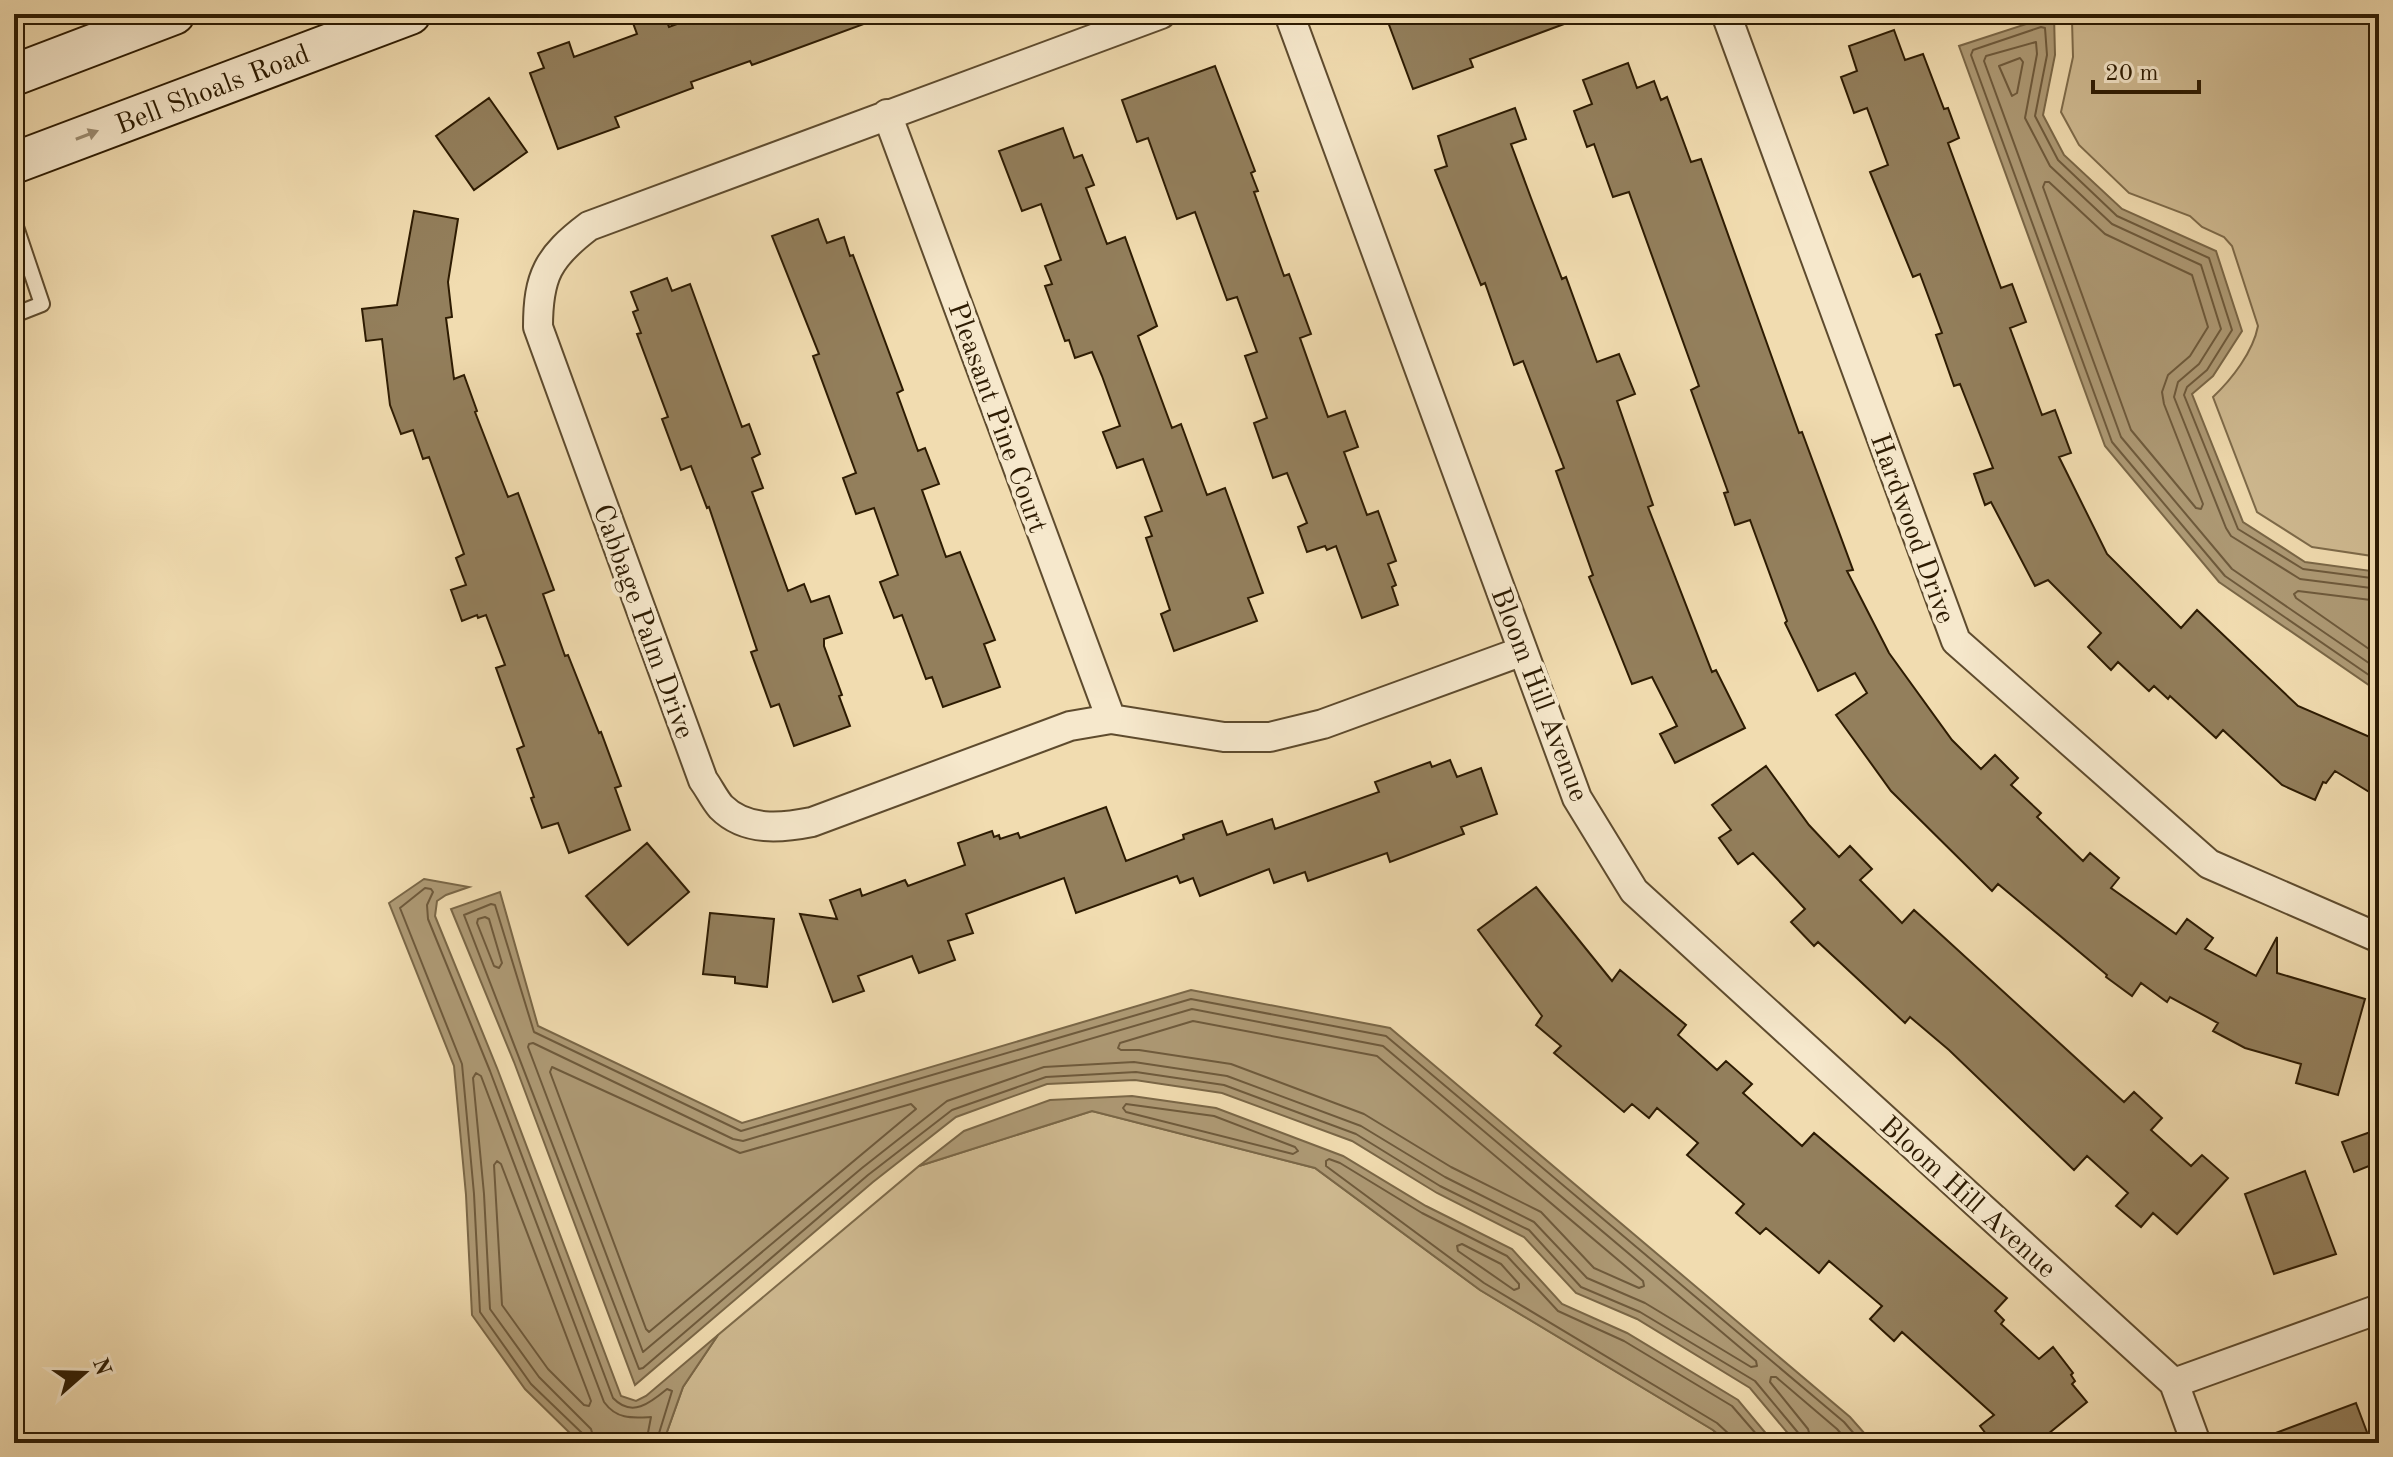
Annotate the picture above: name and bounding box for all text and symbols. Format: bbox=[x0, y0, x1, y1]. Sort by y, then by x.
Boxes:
street label: Bell Shoals Road bbox=[112, 41, 314, 141]
scale bar bbox=[2093, 44, 2199, 94]
text: 20 m bbox=[2105, 62, 2159, 86]
one-way arrow bbox=[75, 129, 99, 141]
street label: Pleasant Pine Court bbox=[941, 299, 1051, 537]
street label: Hardwood Drive bbox=[1864, 430, 1959, 628]
street label: Cabbage Palm Drive bbox=[587, 501, 698, 743]
street label: Bloom Hill Avenue bbox=[1485, 584, 1592, 806]
street label: Bloom Hill Avenue bbox=[1874, 1112, 2060, 1284]
north arrow bbox=[44, 1333, 124, 1413]
text: N bbox=[88, 1355, 114, 1379]

